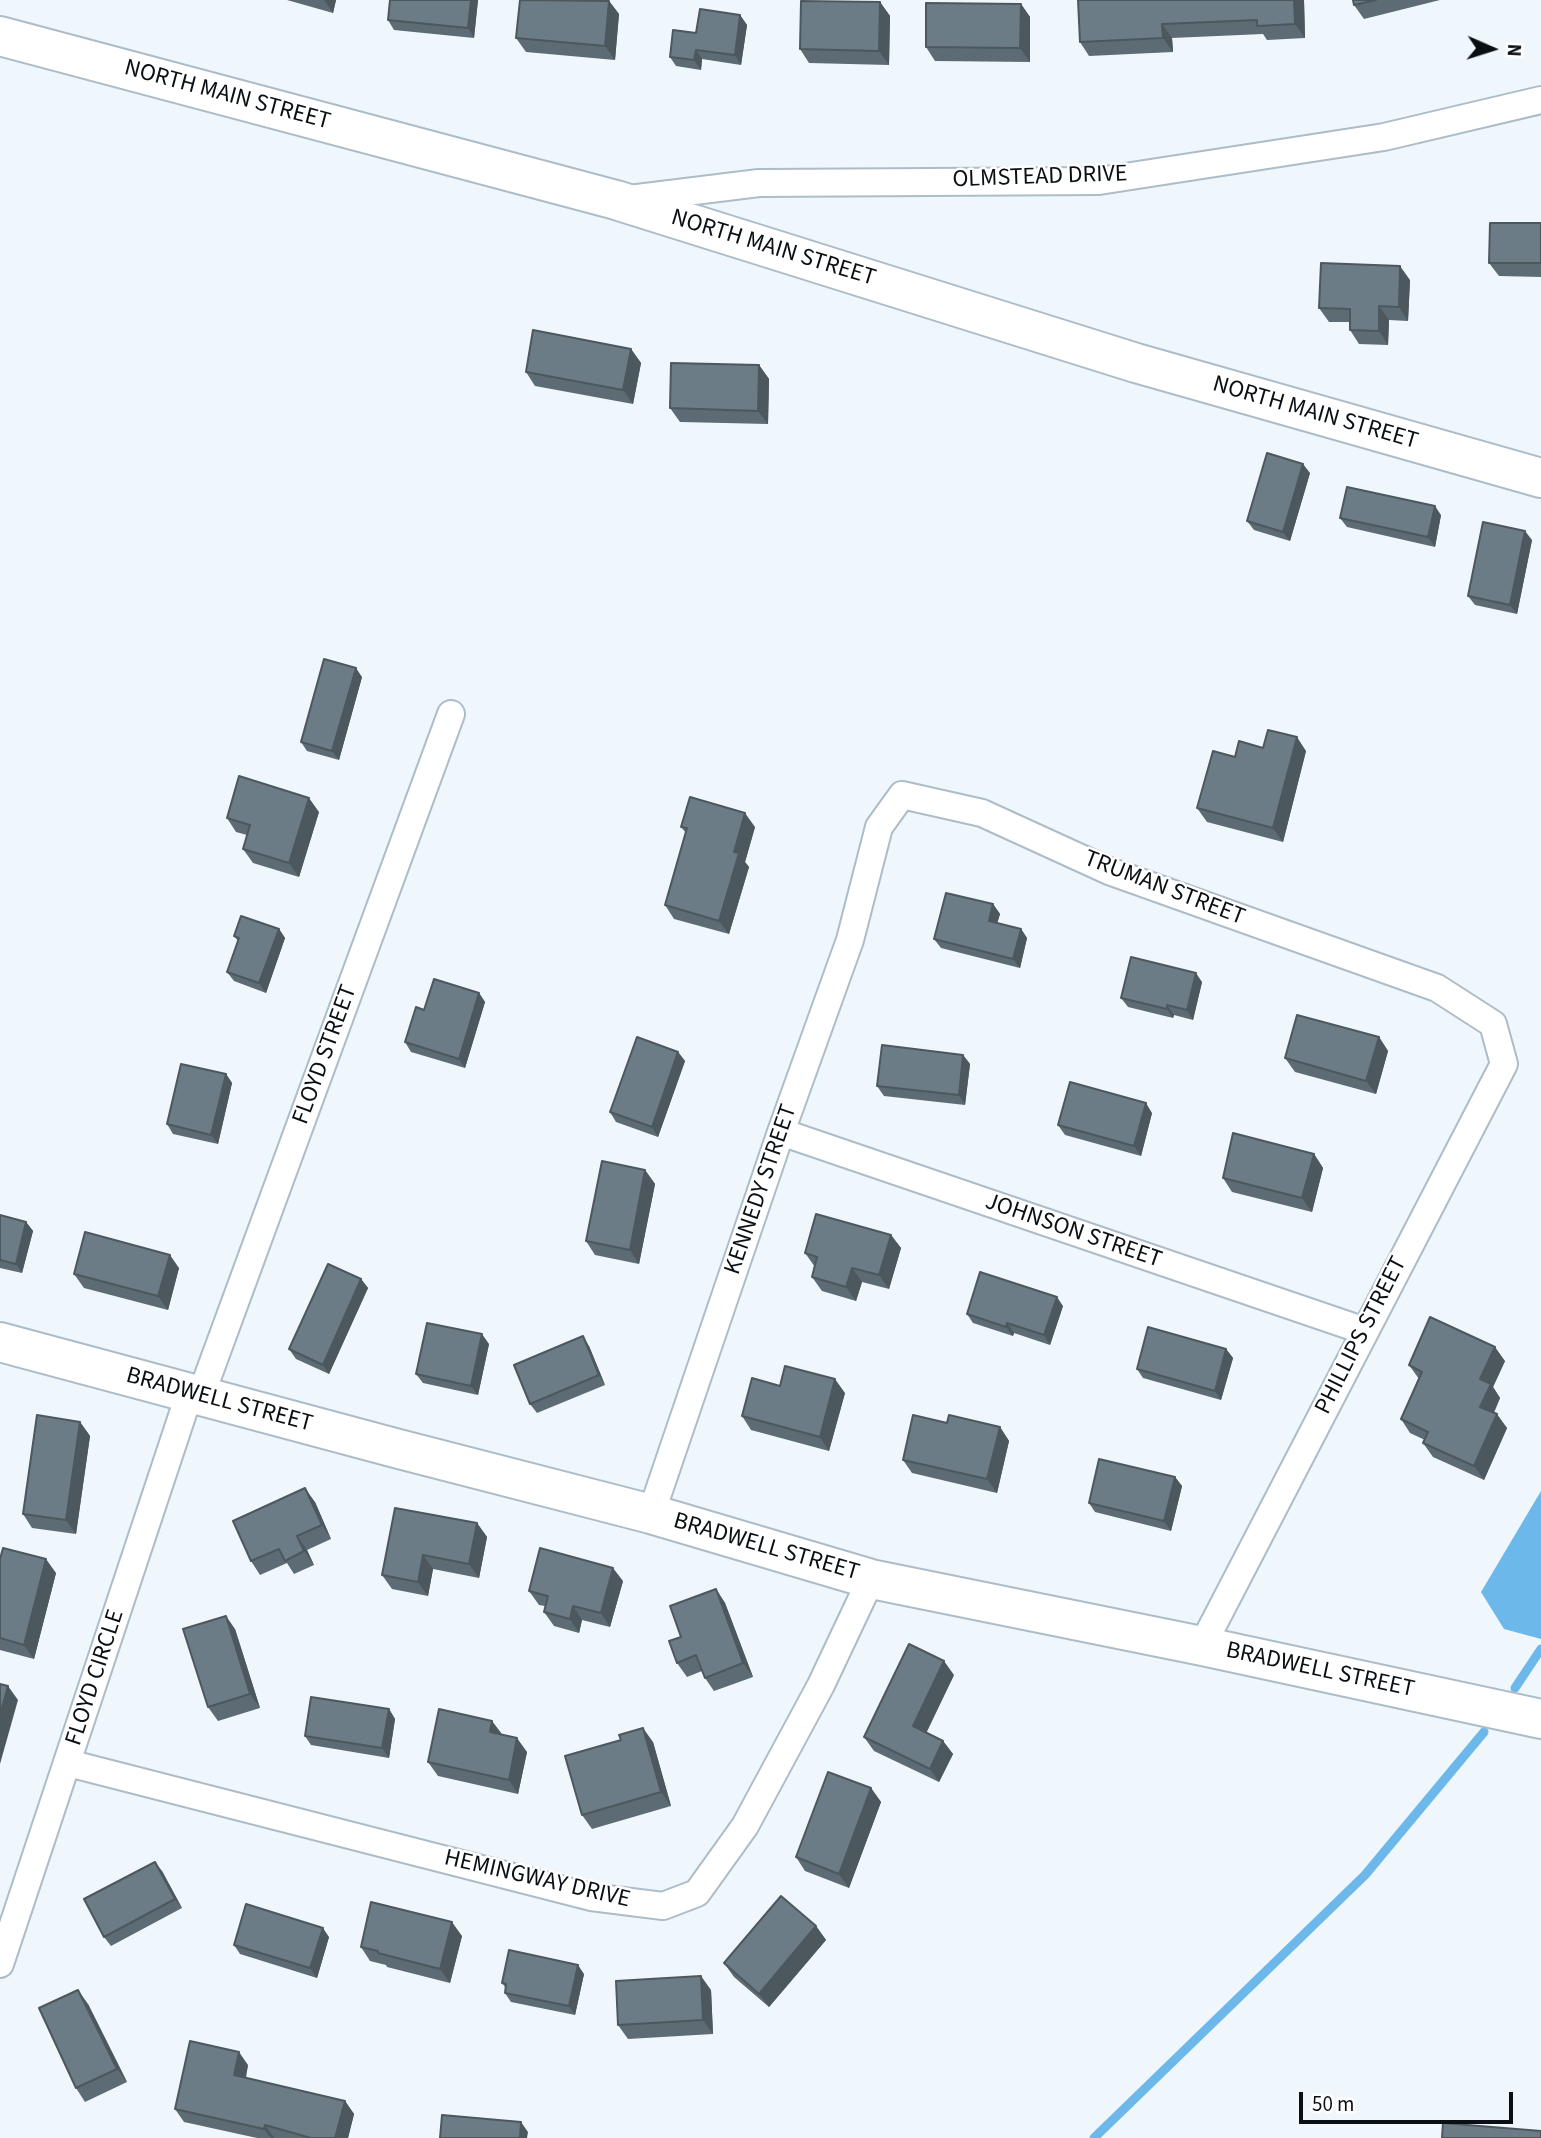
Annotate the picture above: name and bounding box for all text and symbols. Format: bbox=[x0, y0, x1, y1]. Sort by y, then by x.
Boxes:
north arrow bbox=[1457, 14, 1527, 84]
text: N bbox=[1500, 43, 1527, 57]
street label: NORTH MAIN STREET bbox=[121, 55, 333, 137]
street label: OLMSTEAD DRIVE bbox=[952, 161, 1128, 195]
street label: NORTH MAIN STREET bbox=[667, 204, 879, 294]
street label: NORTH MAIN STREET bbox=[1209, 371, 1421, 457]
street label: TRUMAN STREET bbox=[1080, 845, 1248, 933]
street label: FLOYD STREET bbox=[287, 981, 365, 1129]
street label: KENNEDY STREET bbox=[719, 1101, 805, 1279]
street label: JOHNSON STREET bbox=[981, 1188, 1165, 1276]
street label: PHILLIPS STREET bbox=[1310, 1252, 1414, 1420]
street label: BRADWELL STREET bbox=[123, 1362, 315, 1440]
street label: BRADWELL STREET bbox=[670, 1508, 862, 1588]
street label: FLOYD CIRCLE bbox=[61, 1606, 131, 1750]
street label: BRADWELL STREET bbox=[1223, 1637, 1417, 1705]
street label: HEMINGWAY DRIVE bbox=[441, 1845, 633, 1915]
scale bar bbox=[1303, 2078, 1516, 2122]
text: 50 m bbox=[1312, 2089, 1354, 2119]

